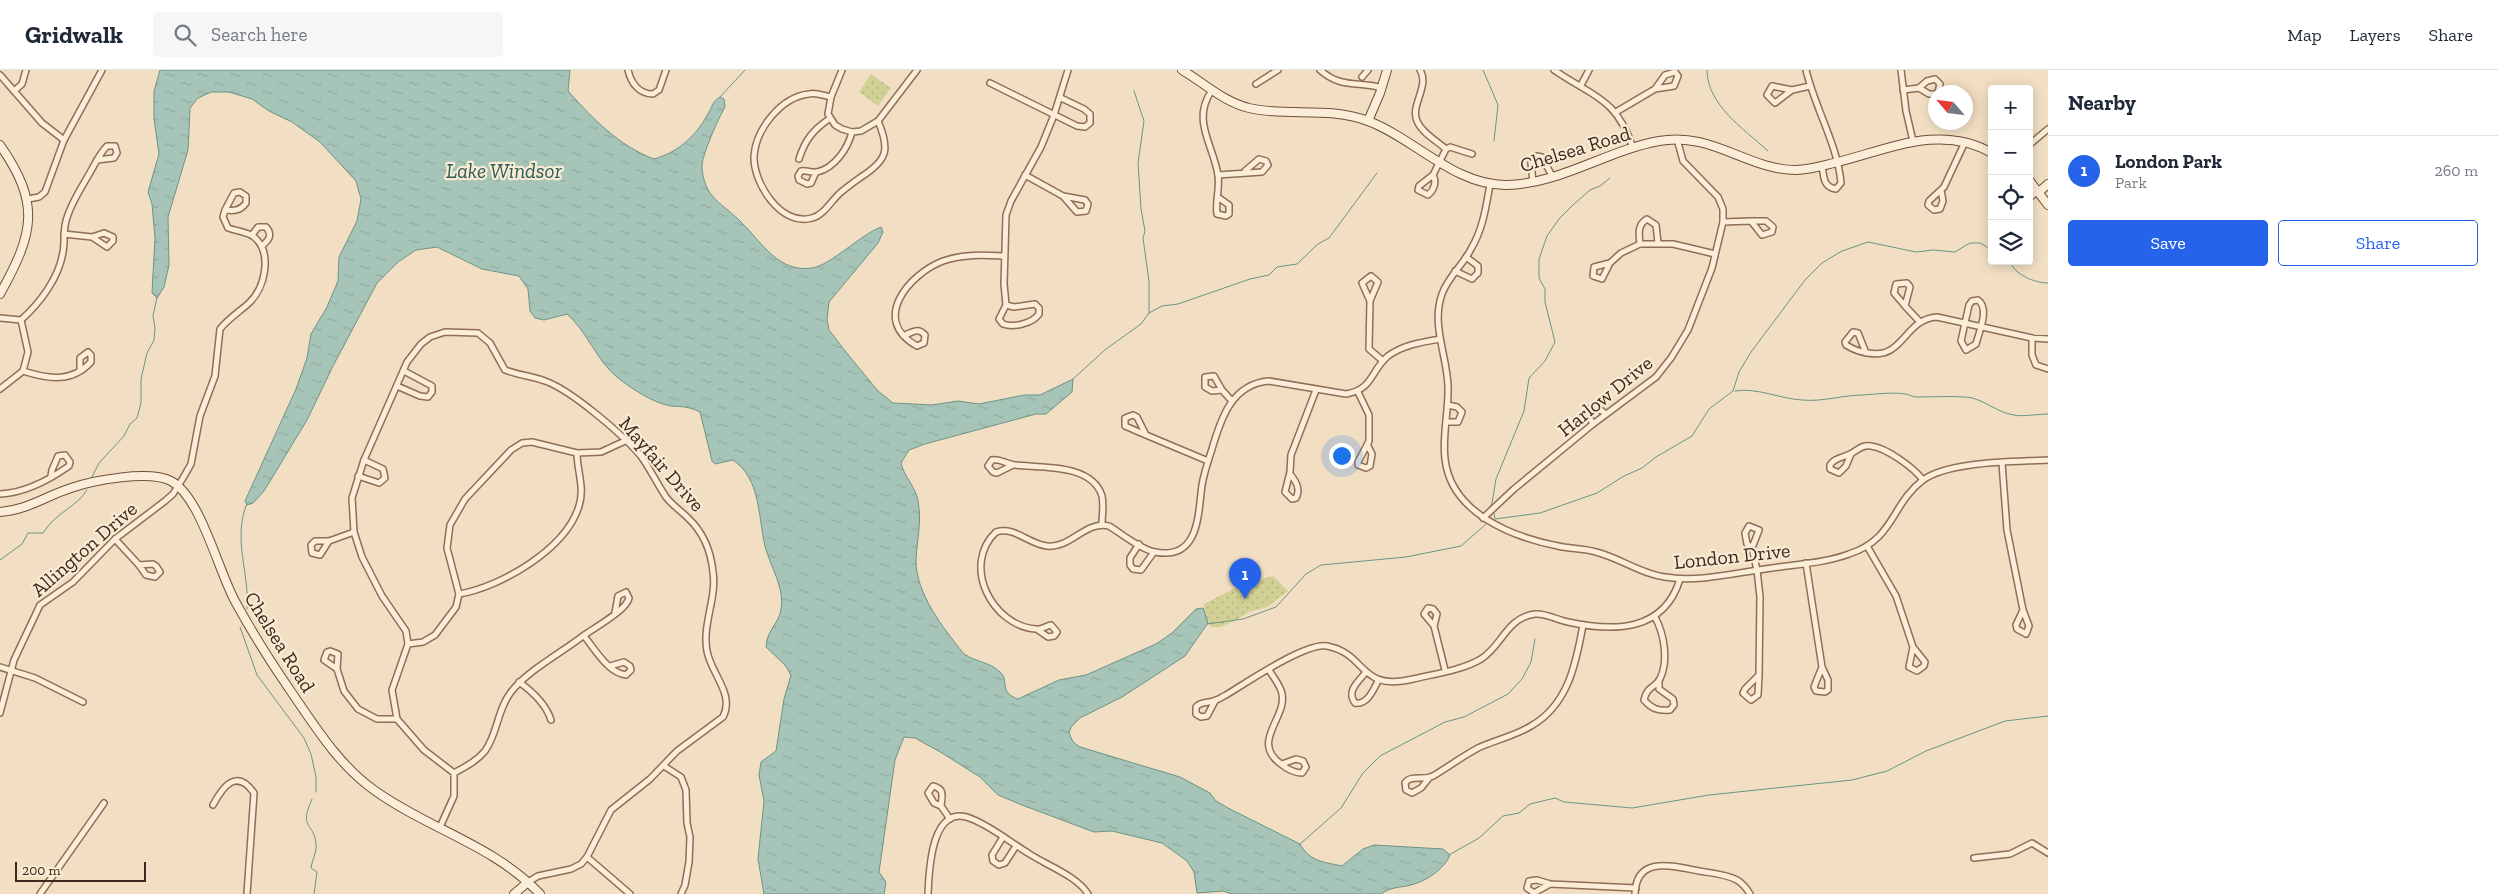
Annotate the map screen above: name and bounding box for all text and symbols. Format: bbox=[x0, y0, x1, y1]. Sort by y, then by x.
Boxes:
search box bbox=[153, 12, 503, 57]
text: Gridwalk bbox=[25, 20, 123, 49]
icon: search bbox=[171, 21, 199, 49]
text: Search here bbox=[211, 23, 307, 46]
text: Map bbox=[2287, 24, 2322, 46]
text: Layers bbox=[2350, 24, 2401, 46]
text: Share bbox=[2429, 24, 2473, 46]
north arrow bbox=[1928, 85, 1973, 130]
map controls bbox=[1988, 85, 2033, 265]
button: + bbox=[1988, 85, 2033, 130]
text: Nearby bbox=[2068, 90, 2136, 115]
street label: Chelsea Road bbox=[1517, 121, 1633, 177]
button: − bbox=[1988, 130, 2033, 175]
text: London Park bbox=[2115, 150, 2222, 173]
water label: Lake Windsor bbox=[446, 158, 563, 183]
text: 1 bbox=[2081, 161, 2087, 180]
text: 260 m bbox=[2435, 161, 2478, 180]
text: Park bbox=[2115, 173, 2147, 192]
button: locate bbox=[1988, 175, 2033, 220]
button: layers bbox=[1988, 220, 2033, 265]
button: Save bbox=[2068, 220, 2268, 266]
button: Share bbox=[2278, 220, 2478, 266]
street label: Harlow Drive bbox=[1553, 351, 1657, 441]
street label: Mayfair Drive bbox=[614, 412, 710, 516]
your location bbox=[1329, 443, 1355, 469]
street label: Allington Drive bbox=[26, 497, 142, 601]
street label: London Drive bbox=[1673, 538, 1791, 574]
pin: 1 bbox=[1229, 558, 1261, 599]
street label: Chelsea Road bbox=[240, 587, 320, 697]
scale bar bbox=[15, 859, 146, 882]
text: 200 m bbox=[22, 862, 61, 879]

